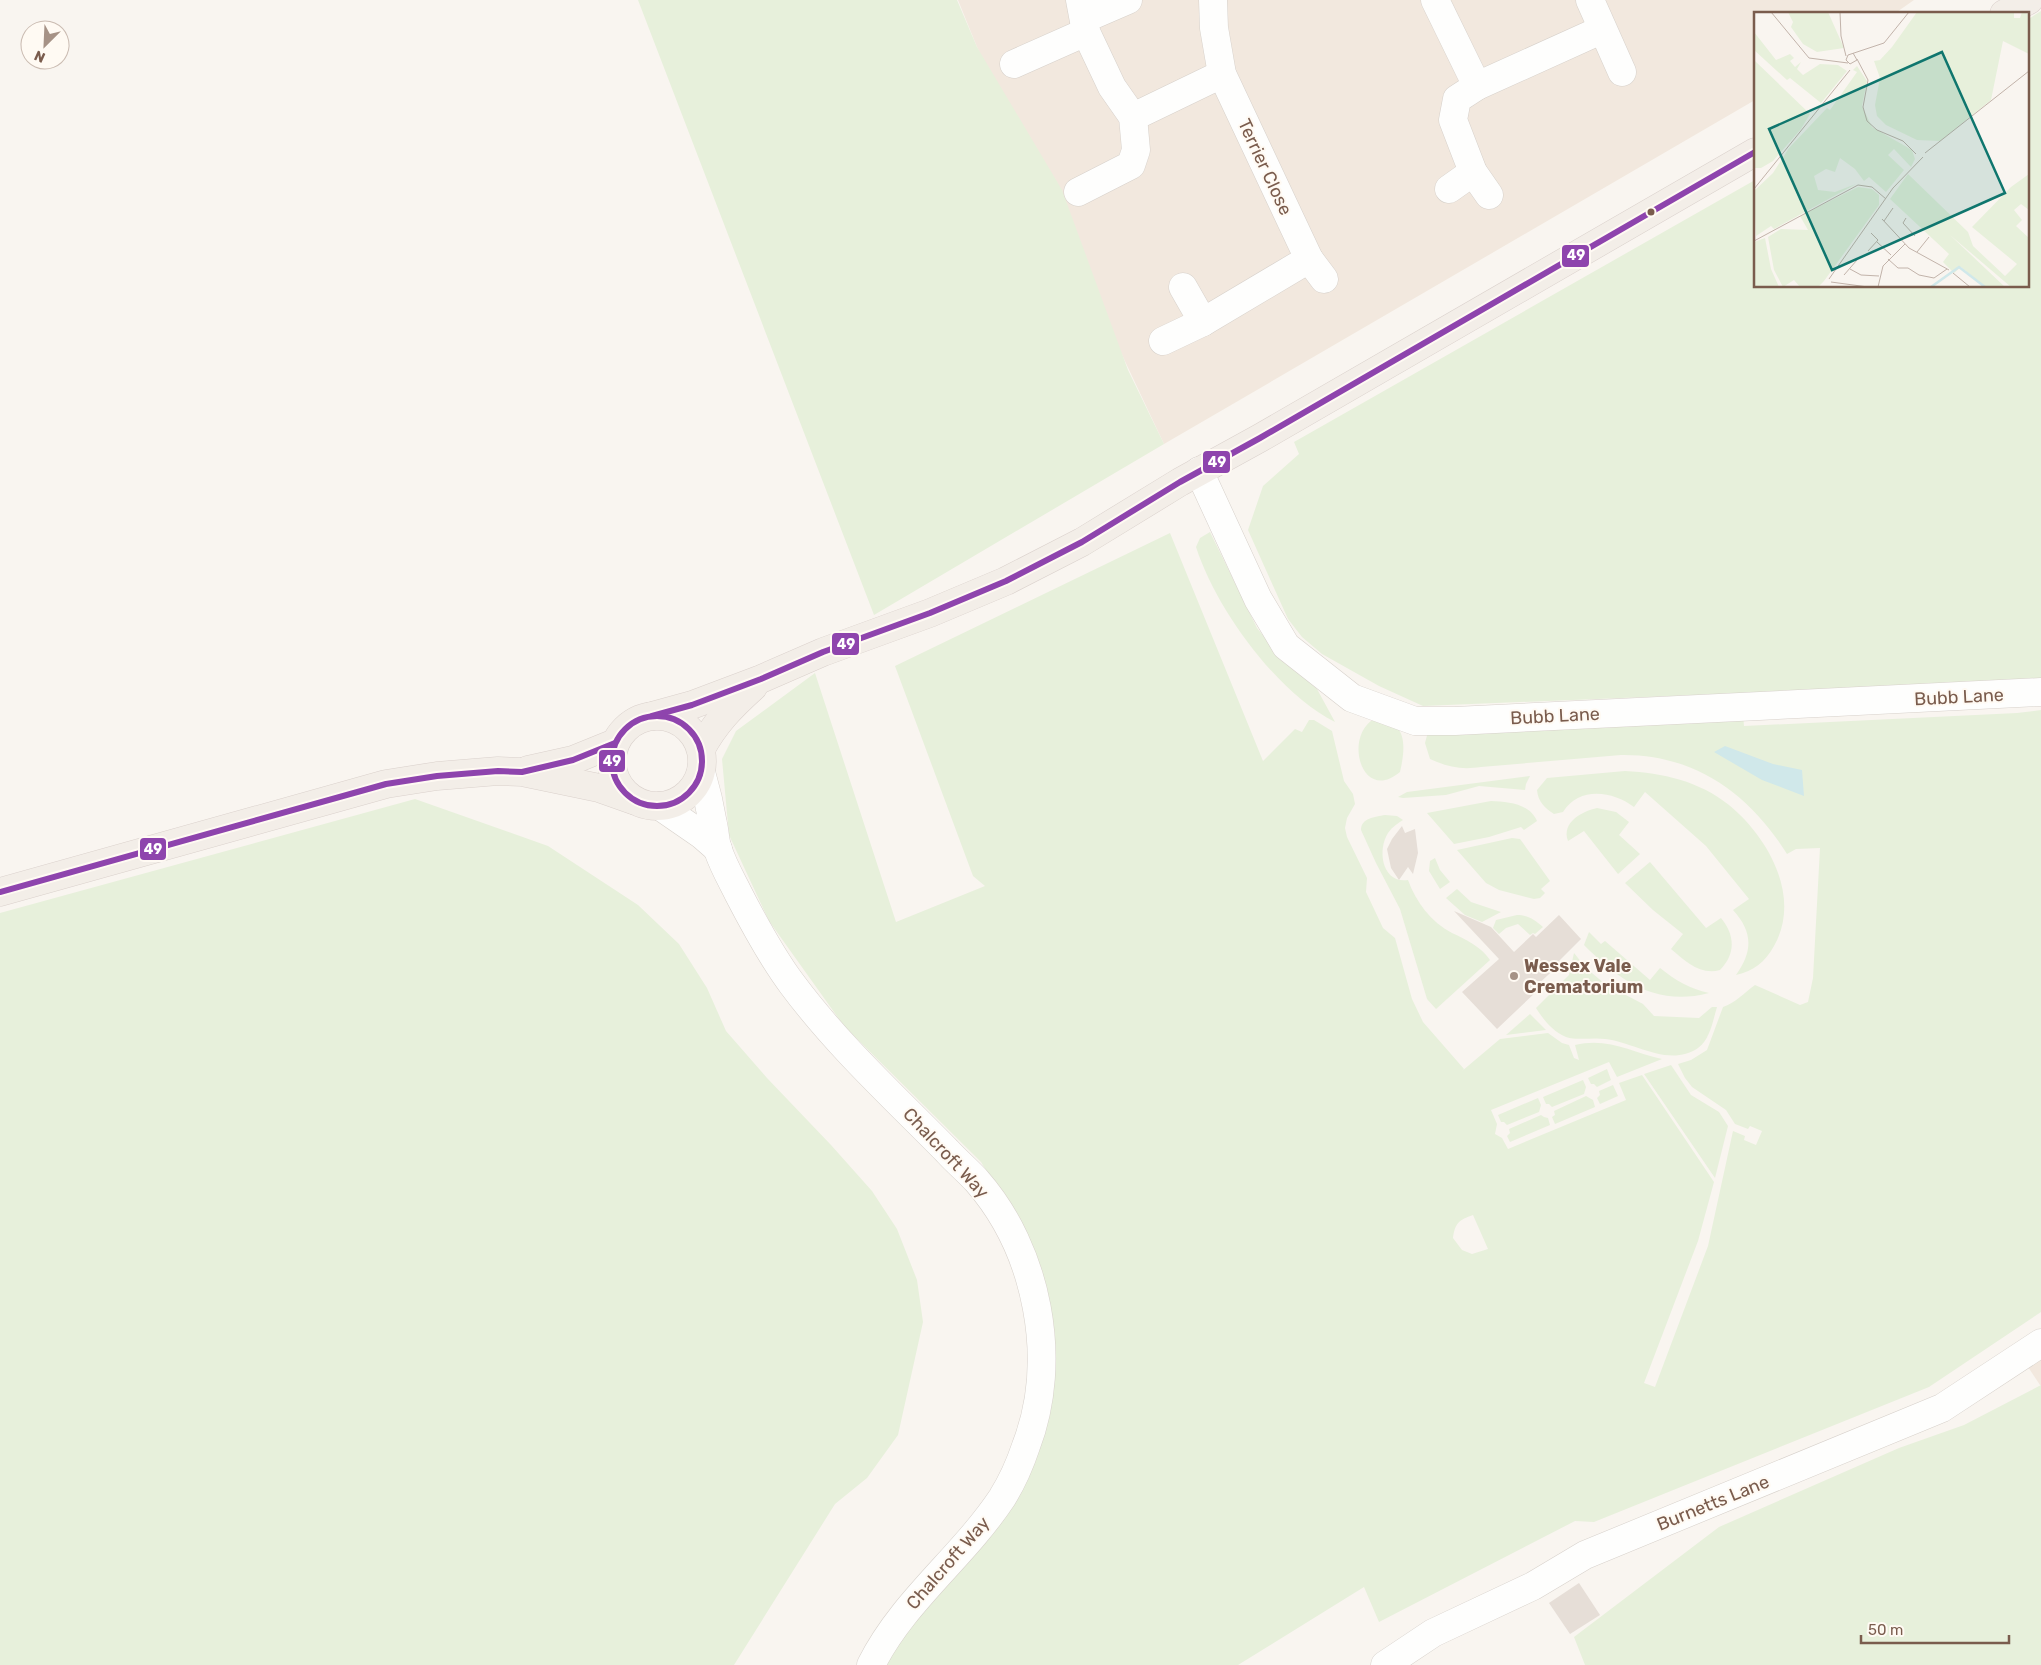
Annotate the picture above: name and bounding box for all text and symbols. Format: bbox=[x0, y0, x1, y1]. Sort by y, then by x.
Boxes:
inset map bbox=[1754, 12, 2028, 288]
north arrow bbox=[20, 20, 70, 70]
text: N bbox=[32, 47, 48, 66]
street label: Terrier Close bbox=[1233, 115, 1297, 219]
unlabelled marker bbox=[1646, 207, 1656, 217]
line badge: 49 bbox=[1561, 244, 1590, 268]
text: 49 bbox=[1567, 247, 1585, 264]
line badge: 49 bbox=[1202, 450, 1231, 474]
text: 49 bbox=[1208, 454, 1226, 471]
line badge: 49 bbox=[831, 632, 860, 656]
text: 49 bbox=[837, 636, 855, 653]
street label: Bubb Lane bbox=[1914, 684, 2004, 710]
street label: Bubb Lane bbox=[1510, 703, 1600, 729]
line badge: 49 bbox=[598, 749, 626, 773]
text: 49 bbox=[603, 753, 621, 770]
line badge: 49 bbox=[139, 837, 167, 861]
text: 49 bbox=[144, 841, 162, 858]
place label: Wessex Vale Crematorium bbox=[1524, 955, 1643, 998]
marker: Wessex Vale Crematorium bbox=[1508, 970, 1520, 982]
street label: Chalcroft Way bbox=[898, 1103, 994, 1203]
street label: Burnetts Lane bbox=[1654, 1470, 1772, 1536]
street label: Chalcroft Way bbox=[902, 1512, 994, 1614]
scale bar bbox=[1861, 1612, 2008, 1644]
text: 50 m bbox=[1868, 1621, 1903, 1639]

